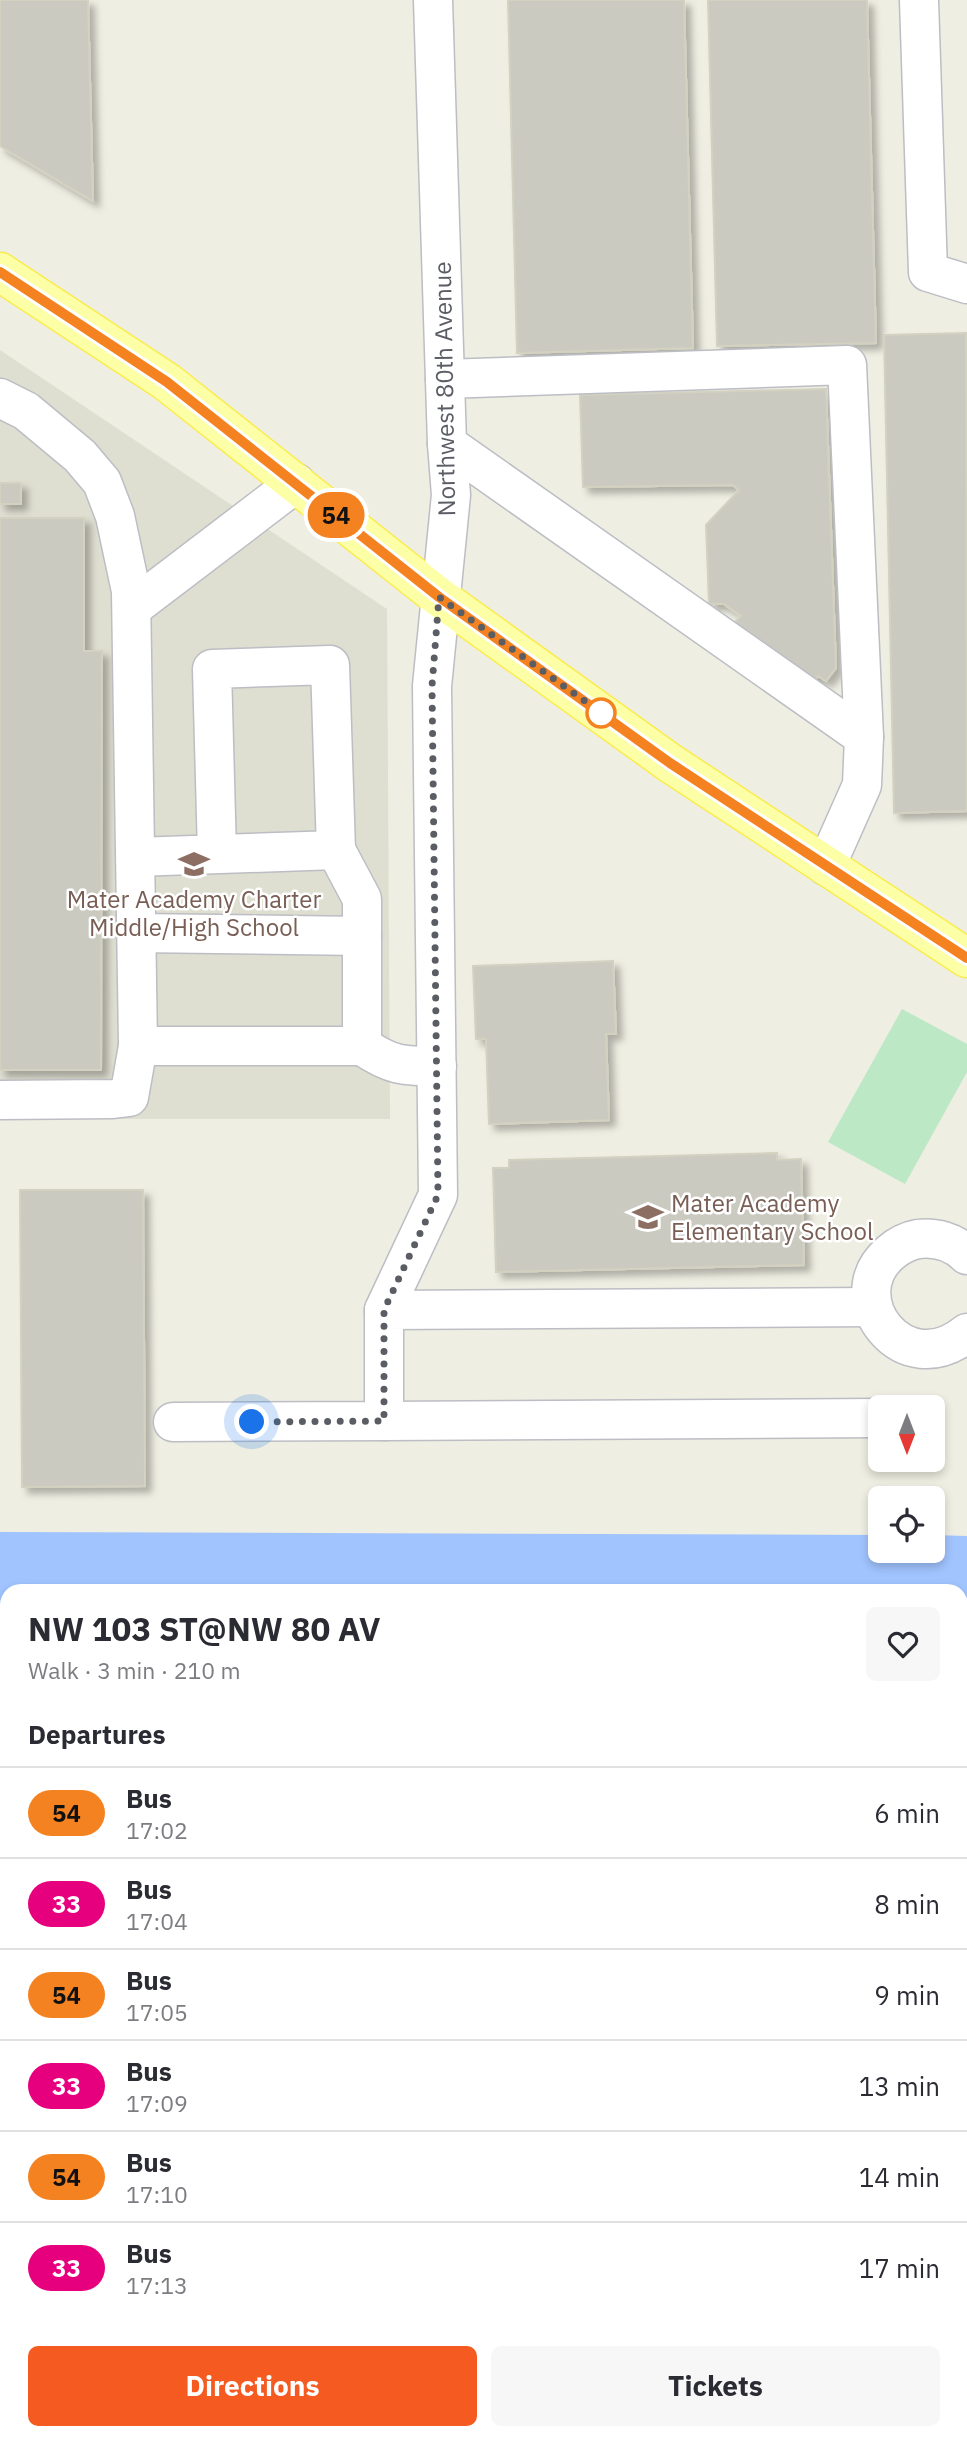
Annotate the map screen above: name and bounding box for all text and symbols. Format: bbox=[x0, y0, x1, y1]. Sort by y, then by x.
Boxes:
street label: Northwest 80th Avenue bbox=[426, 261, 462, 517]
line badge: 54 bbox=[304, 492, 368, 538]
text: 54 bbox=[322, 499, 350, 531]
unlabelled marker bbox=[586, 698, 616, 728]
school or university icon: Mater Academy Charter Middle/High School bbox=[177, 847, 211, 881]
place label: Mater Academy Charter Middle/High School bbox=[67, 883, 321, 943]
place label: Mater Academy Elementary School bbox=[671, 1187, 873, 1247]
school or university icon: Mater Academy Elementary School bbox=[631, 1200, 665, 1234]
north arrow bbox=[868, 1395, 945, 1472]
map controls bbox=[868, 1395, 945, 1563]
your location bbox=[234, 1404, 269, 1439]
button: locate bbox=[868, 1486, 945, 1563]
text: NW 103 ST@NW 80 AV bbox=[28, 1607, 380, 1650]
button: heart bbox=[866, 1607, 940, 1681]
text: Walk · 3 min · 210 m bbox=[28, 1655, 241, 1685]
text: Departures bbox=[28, 1717, 166, 1751]
text: Bus bbox=[126, 1781, 172, 1815]
text: 6 min bbox=[874, 1796, 940, 1830]
text: 54 bbox=[52, 1797, 81, 1829]
text: 17:02 bbox=[126, 1815, 188, 1845]
text: Bus bbox=[126, 1872, 172, 1906]
text: 8 min bbox=[874, 1887, 940, 1921]
text: 33 bbox=[52, 1888, 81, 1920]
text: 17:04 bbox=[126, 1906, 188, 1936]
text: Bus bbox=[126, 1963, 172, 1997]
text: 9 min bbox=[874, 1978, 940, 2012]
text: 54 bbox=[52, 1979, 81, 2011]
text: 17:05 bbox=[126, 1997, 188, 2027]
text: Bus bbox=[126, 2054, 172, 2088]
text: 13 min bbox=[859, 2069, 940, 2103]
text: 33 bbox=[52, 2070, 81, 2102]
text: 17:09 bbox=[126, 2088, 188, 2118]
text: Bus bbox=[126, 2145, 172, 2179]
text: 14 min bbox=[859, 2160, 940, 2194]
text: 54 bbox=[52, 2161, 81, 2193]
text: 17:10 bbox=[126, 2179, 188, 2209]
text: Bus bbox=[126, 2236, 172, 2270]
text: 17 min bbox=[859, 2251, 940, 2285]
text: 33 bbox=[52, 2252, 81, 2284]
text: 17:13 bbox=[126, 2270, 188, 2300]
button: Directions bbox=[28, 2346, 477, 2426]
button: Tickets bbox=[491, 2346, 940, 2426]

